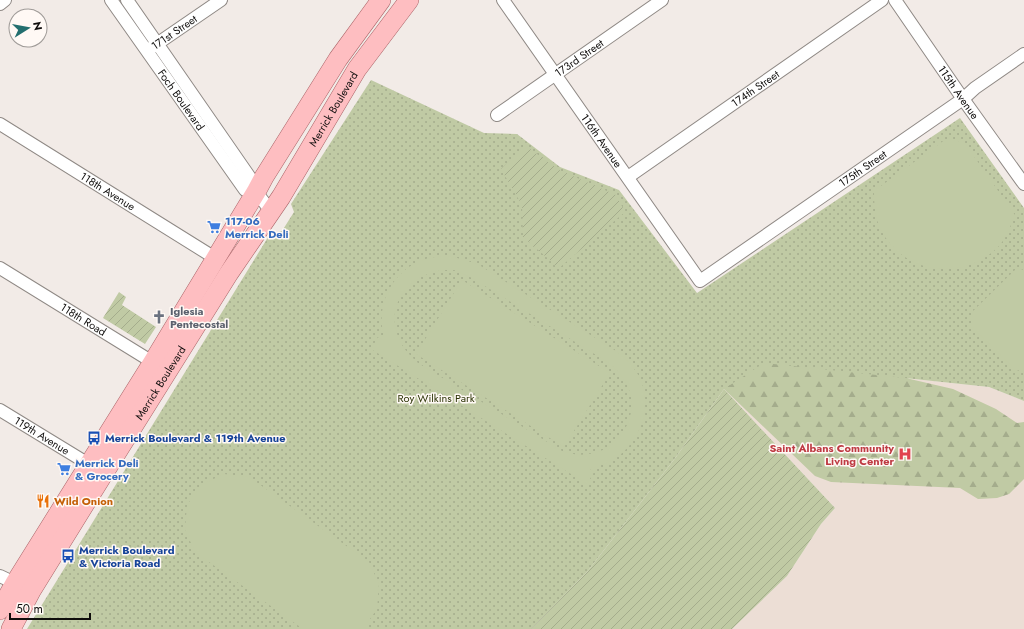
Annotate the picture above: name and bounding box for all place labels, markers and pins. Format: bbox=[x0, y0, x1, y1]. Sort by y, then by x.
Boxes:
place label: 117-06 Merrick Deli bbox=[225, 213, 289, 242]
supermarket icon: 117-06 Merrick Deli bbox=[206, 219, 222, 235]
place label: Iglesia Pentecostal bbox=[170, 303, 228, 332]
church icon: Iglesia Pentecostal bbox=[151, 309, 167, 325]
bus stop icon: Merrick Boulevard & 119th Avenue bbox=[86, 430, 102, 446]
place label: Merrick Boulevard & 119th Avenue bbox=[105, 430, 285, 446]
place label: Saint Albans Community Living Center bbox=[769, 440, 894, 469]
hospital icon: Saint Albans Community Living Center bbox=[897, 446, 913, 462]
place label: Merrick Deli & Grocery bbox=[75, 455, 139, 484]
supermarket icon: Merrick Deli & Grocery bbox=[56, 461, 72, 477]
restaurant icon: Wild Onion bbox=[35, 493, 51, 509]
place label: Wild Onion bbox=[54, 493, 113, 509]
place label: Merrick Boulevard & Victoria Road bbox=[79, 542, 175, 571]
bus stop icon: Merrick Boulevard & Victoria Road bbox=[60, 548, 76, 564]

